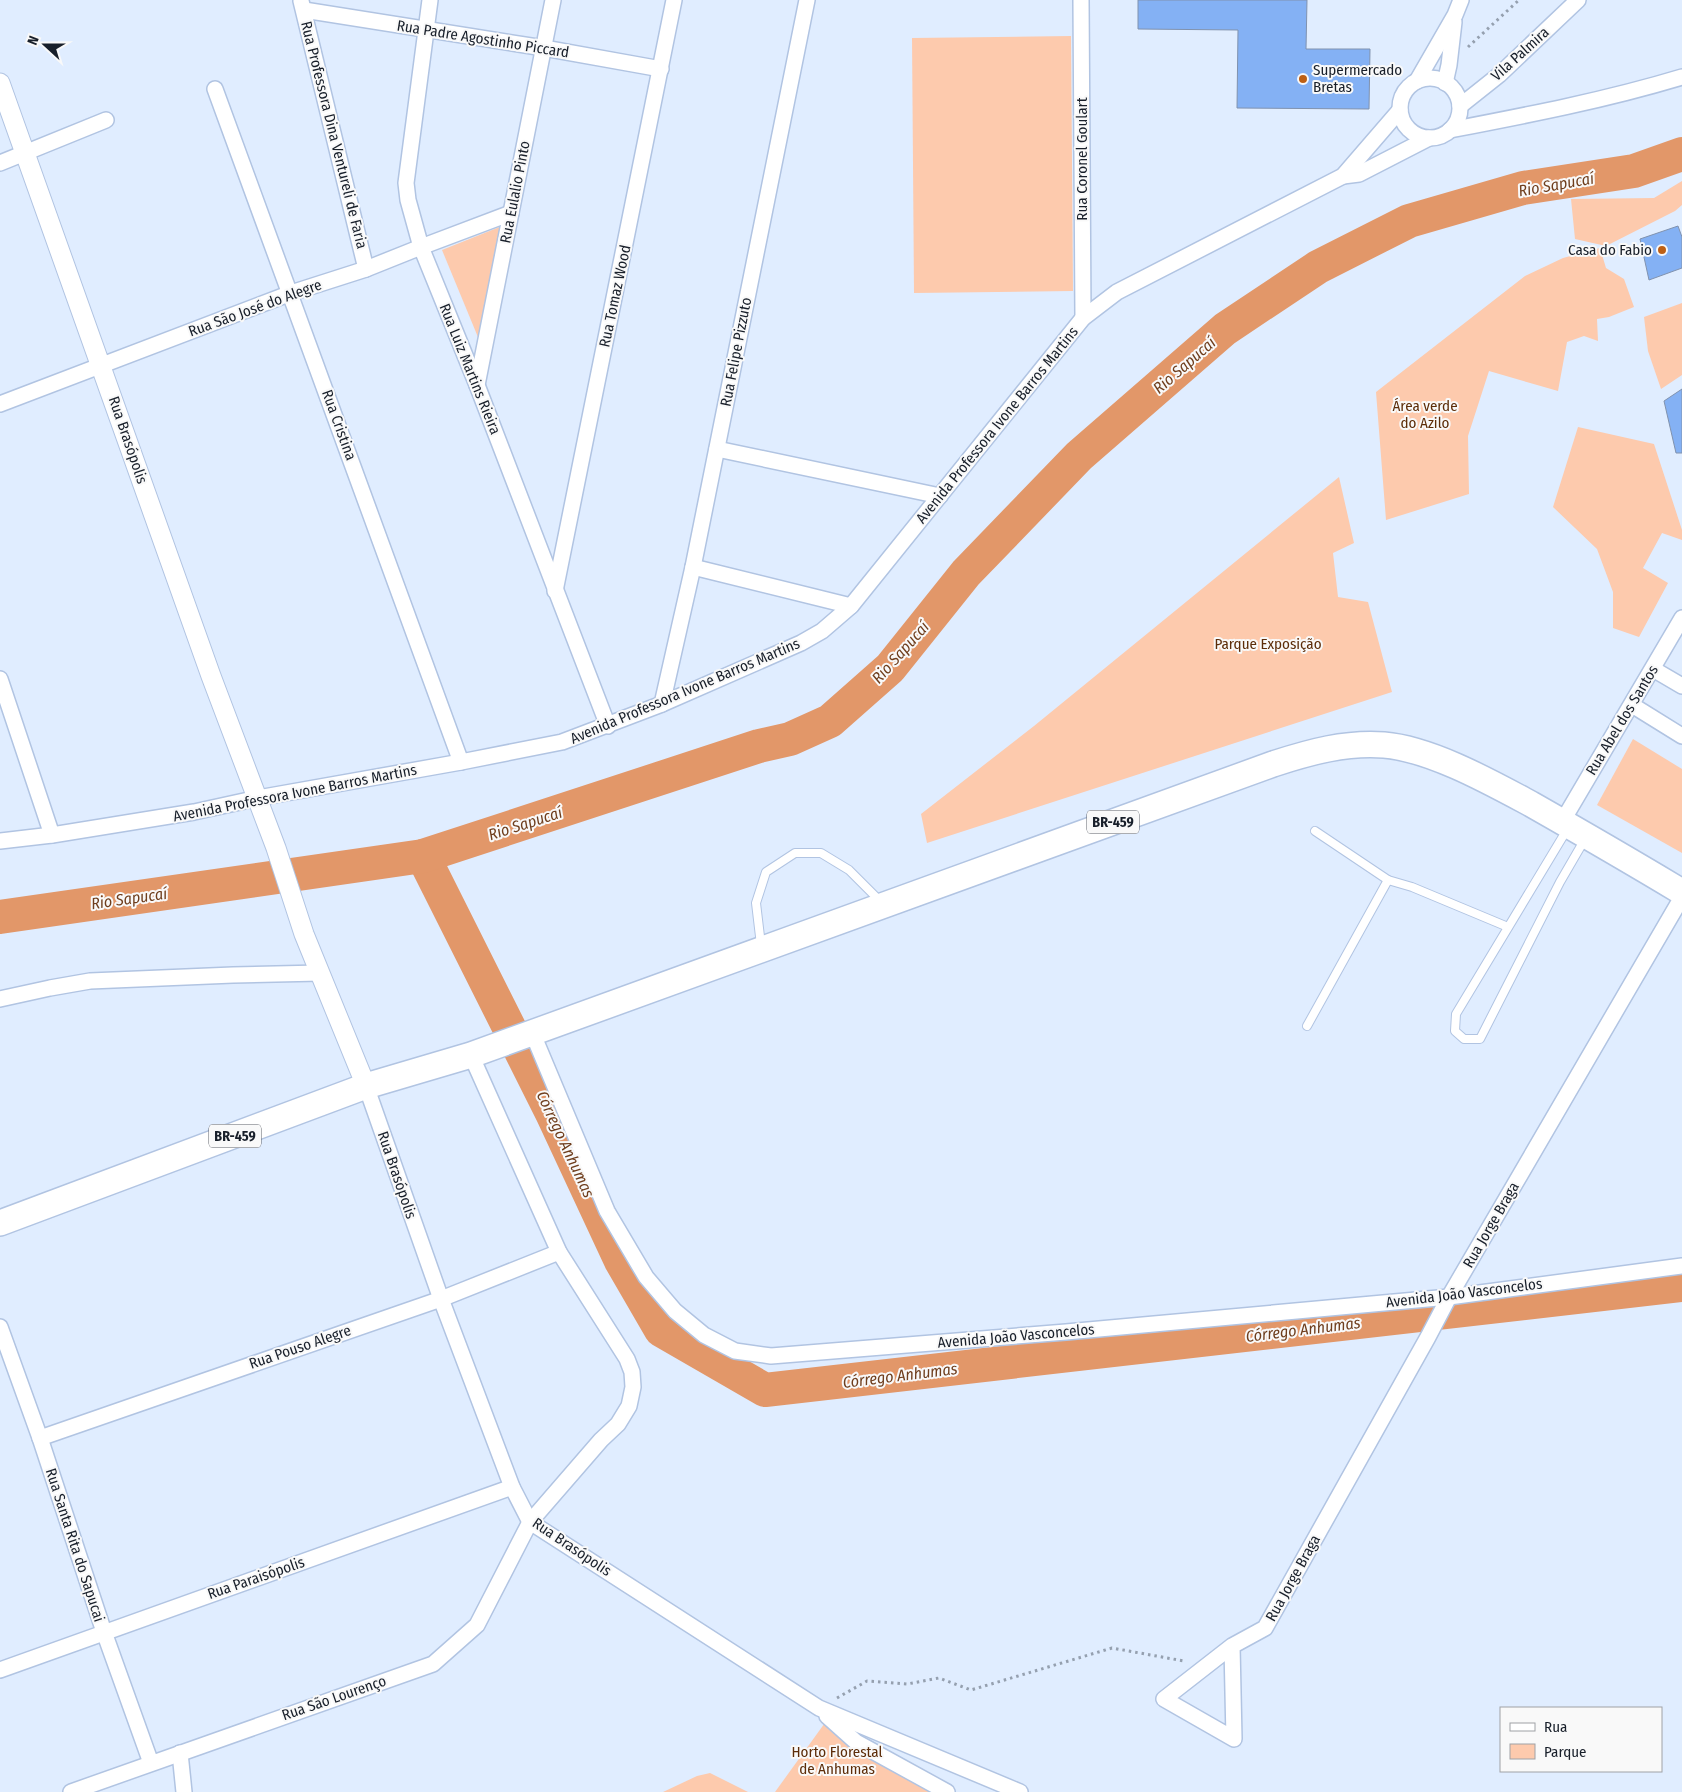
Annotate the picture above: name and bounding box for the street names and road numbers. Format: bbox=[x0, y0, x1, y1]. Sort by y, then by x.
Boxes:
street label: Rua Padre Agostinho Piccard bbox=[396, 16, 570, 62]
street label: Rua Professora Dina Ventureli de Faria bbox=[297, 19, 371, 251]
street label: Vila Palmira bbox=[1487, 23, 1553, 85]
street label: Rua Coronel Goulart bbox=[1073, 97, 1091, 221]
street label: Rua Eulalio Pinto bbox=[496, 139, 534, 245]
street label: Rua Tomaz Wood bbox=[595, 243, 635, 349]
street label: Rua São José do Alegre bbox=[186, 276, 324, 340]
street label: Rua Felipe Pizzuto bbox=[717, 296, 755, 408]
street label: Rua Luiz Martins Rieira bbox=[436, 301, 504, 437]
street label: Avenida Professora Ivone Barros Martins bbox=[912, 323, 1082, 527]
street label: Rua Cristina bbox=[318, 387, 360, 463]
street label: Rua Brasópolis bbox=[105, 394, 151, 486]
street label: Avenida Professora Ivone Barros Martins bbox=[567, 634, 803, 748]
street label: Rua Abel dos Santos bbox=[1582, 662, 1662, 778]
street label: Avenida Professora Ivone Barros Martins bbox=[172, 761, 418, 825]
road number: BR-459 bbox=[1087, 810, 1139, 834]
road number: BR-459 bbox=[209, 1124, 261, 1148]
street label: Rua Brasópolis bbox=[374, 1129, 420, 1221]
street label: Rua Jorge Braga bbox=[1459, 1179, 1523, 1271]
street label: Avenida João Vasconcelos bbox=[1385, 1274, 1543, 1312]
street label: Avenida João Vasconcelos bbox=[937, 1320, 1095, 1352]
street label: Rua Pouso Alegre bbox=[247, 1321, 353, 1373]
street label: Rua Santa Rita do Sapucai bbox=[42, 1466, 108, 1624]
street label: Rua Brasópolis bbox=[529, 1514, 615, 1580]
street label: Rua Jorge Braga bbox=[1262, 1532, 1324, 1624]
street label: Rua Paraisópolis bbox=[205, 1553, 307, 1603]
street label: Rua São Lourenço bbox=[279, 1672, 389, 1724]

